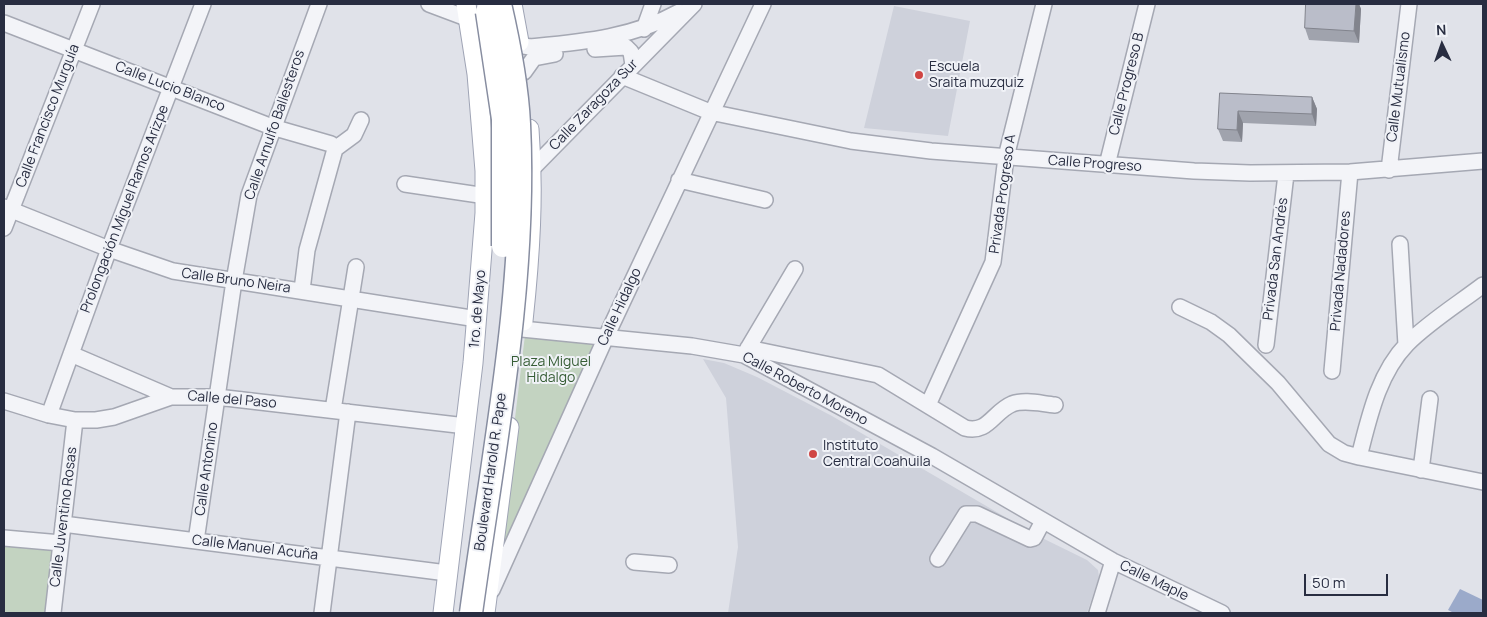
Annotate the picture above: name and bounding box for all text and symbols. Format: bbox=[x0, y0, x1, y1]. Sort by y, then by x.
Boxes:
north arrow bbox=[1417, 20, 1467, 70]
text: N bbox=[1436, 20, 1447, 39]
street label: Calle Progreso B bbox=[1106, 31, 1148, 137]
street label: Calle Mutualismo bbox=[1384, 31, 1414, 143]
street label: Calle Francisco Murguía bbox=[13, 42, 83, 190]
street label: Calle Arnulfo Ballesteros bbox=[241, 48, 309, 202]
street label: Calle Zaragoza Sur bbox=[546, 56, 642, 154]
street label: Calle Lucio Blanco bbox=[113, 58, 227, 116]
place label: Escuela Sraita muzquiz bbox=[929, 59, 1024, 92]
marker: Escuela Sraita muzquiz bbox=[913, 69, 925, 81]
street label: Prolongación Miguel Ramos Arizpe bbox=[77, 103, 173, 315]
street label: Privada Progreso A bbox=[986, 133, 1020, 255]
street label: Calle Progreso bbox=[1048, 152, 1142, 176]
street label: Privada San Andrés bbox=[1260, 197, 1292, 321]
street label: Privada Nadadores bbox=[1327, 210, 1355, 332]
street label: Calle Bruno Neira bbox=[180, 265, 292, 297]
street label: Calle Hidalgo bbox=[595, 265, 645, 349]
street label: 1ro. de Mayo bbox=[466, 269, 490, 349]
street label: Calle Roberto Moreno bbox=[739, 349, 871, 429]
park label: Plaza Miguel Hidalgo bbox=[511, 354, 591, 387]
street label: Calle del Paso bbox=[187, 388, 277, 412]
street label: Boulevard Harold R. Pape bbox=[472, 392, 510, 552]
street label: Calle Antonino bbox=[192, 421, 222, 517]
place label: Instituto Central Coahuila bbox=[823, 438, 931, 471]
street label: Calle Juventino Rosas bbox=[47, 446, 81, 588]
marker: Instituto Central Coahuila bbox=[807, 448, 819, 460]
street label: Calle Manuel Acuña bbox=[191, 532, 319, 564]
street label: Calle Maple bbox=[1117, 557, 1191, 605]
scale bar bbox=[1307, 564, 1391, 596]
text: 50 m bbox=[1312, 572, 1346, 593]

